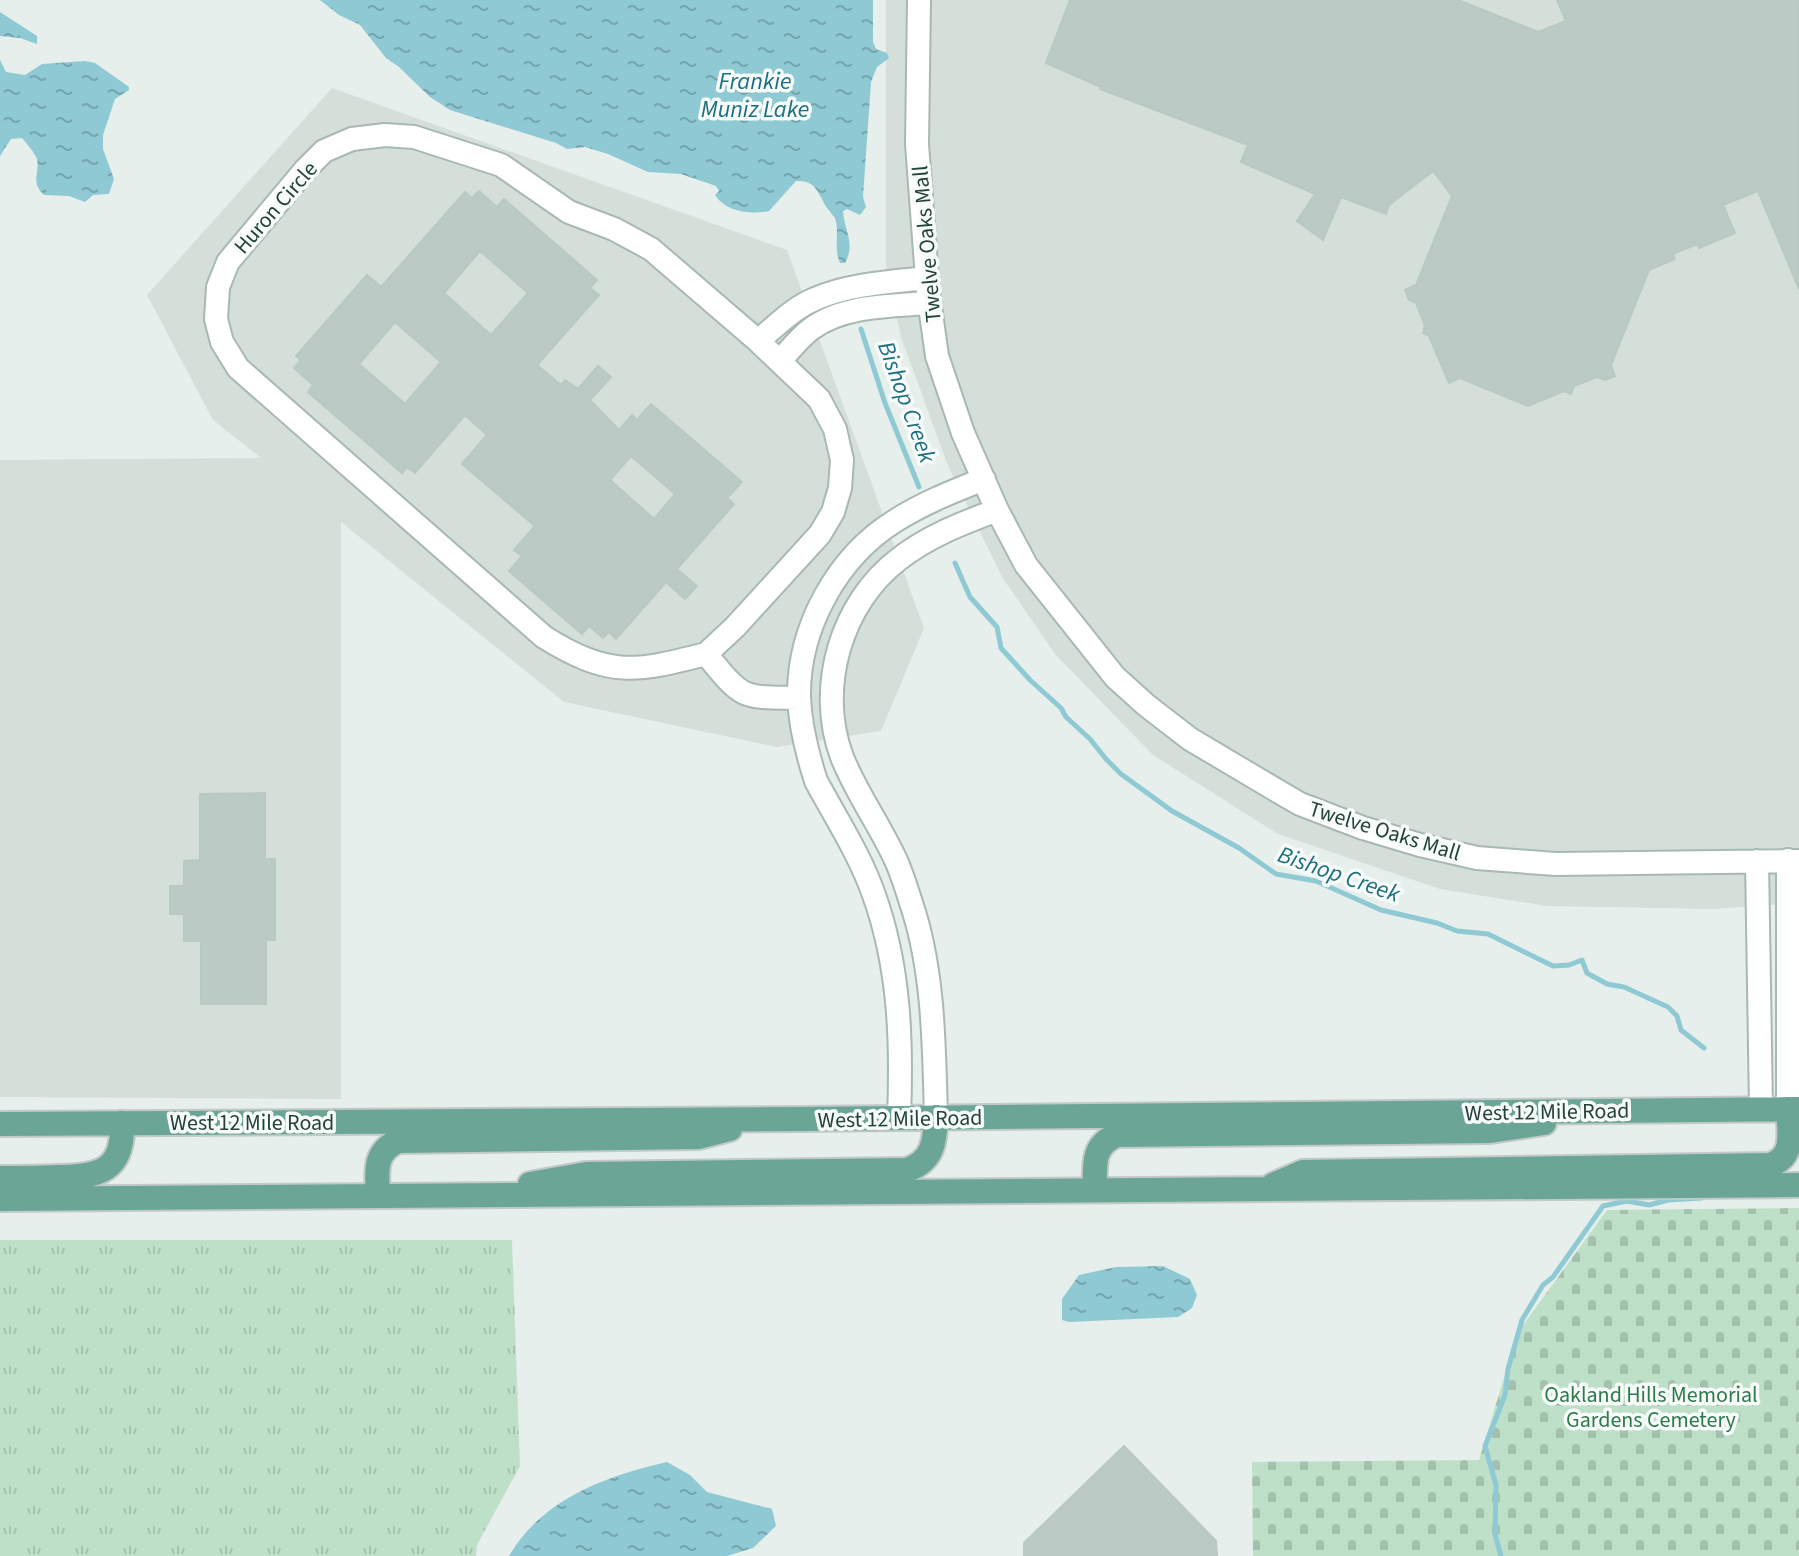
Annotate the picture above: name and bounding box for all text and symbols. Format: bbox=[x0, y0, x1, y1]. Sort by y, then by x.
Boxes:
water label: Frankie Muniz Lake bbox=[701, 64, 809, 127]
street label: Huron Circle bbox=[226, 154, 325, 261]
street label: Twelve Oaks Mall bbox=[904, 164, 950, 324]
water label: Bishop Creek bbox=[868, 336, 945, 468]
street label: Twelve Oaks Mall bbox=[1305, 793, 1465, 869]
water label: Bishop Creek bbox=[1273, 837, 1405, 912]
street label: West 12 Mile Road bbox=[1464, 1095, 1630, 1129]
street label: West 12 Mile Road bbox=[817, 1102, 983, 1136]
street label: West 12 Mile Road bbox=[170, 1107, 334, 1139]
park label: Oakland Hills Memorial Gardens Cemetery bbox=[1544, 1379, 1758, 1436]

